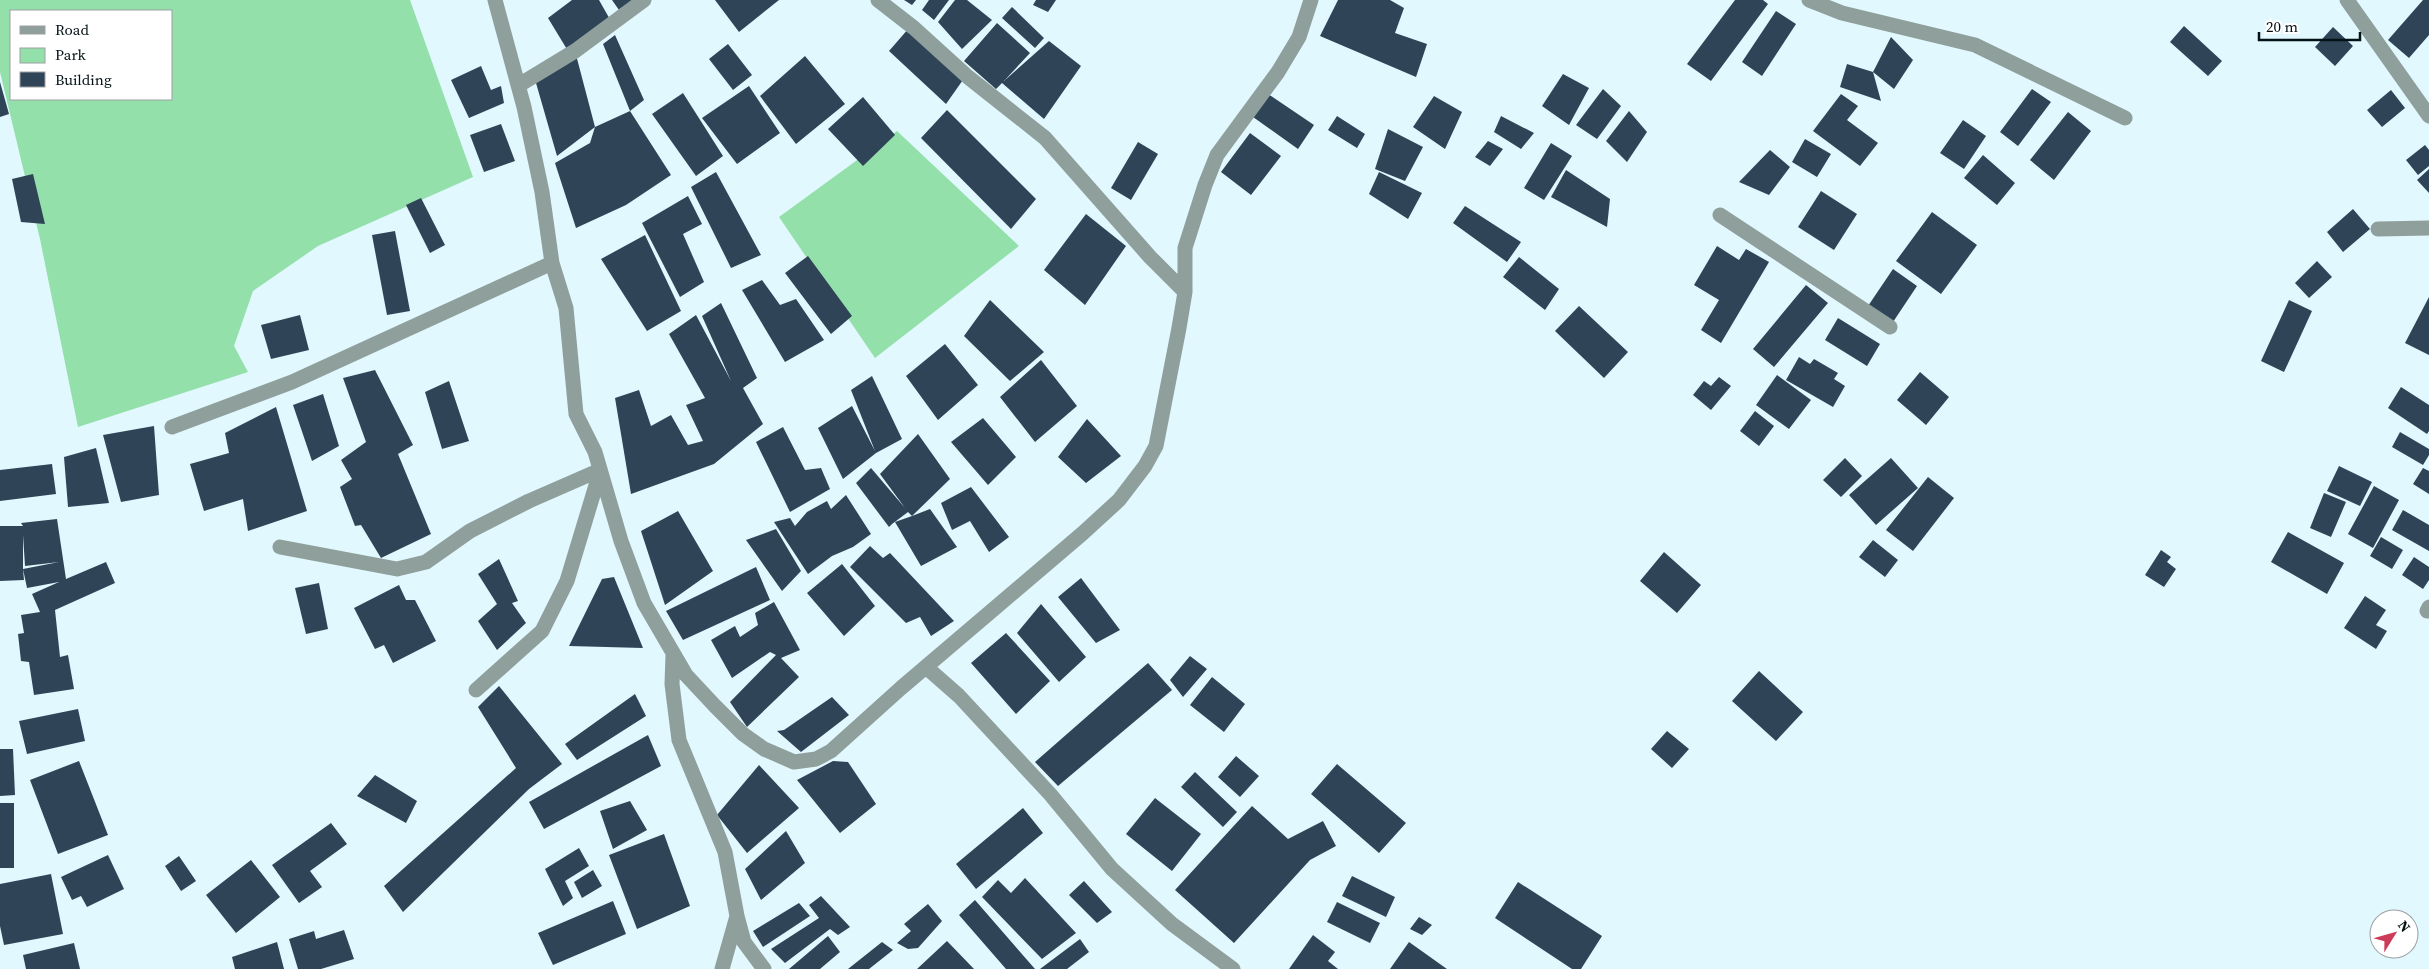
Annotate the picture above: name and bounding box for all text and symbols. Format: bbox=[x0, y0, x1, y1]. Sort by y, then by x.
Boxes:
legend bbox=[10, 10, 172, 100]
scale bar bbox=[2259, 10, 2360, 42]
text: 20 m bbox=[2266, 16, 2298, 37]
text: Road bbox=[55, 19, 89, 40]
text: Park bbox=[55, 44, 87, 65]
text: Building bbox=[55, 69, 112, 90]
north arrow bbox=[2369, 909, 2419, 959]
text: N bbox=[2393, 916, 2415, 936]

